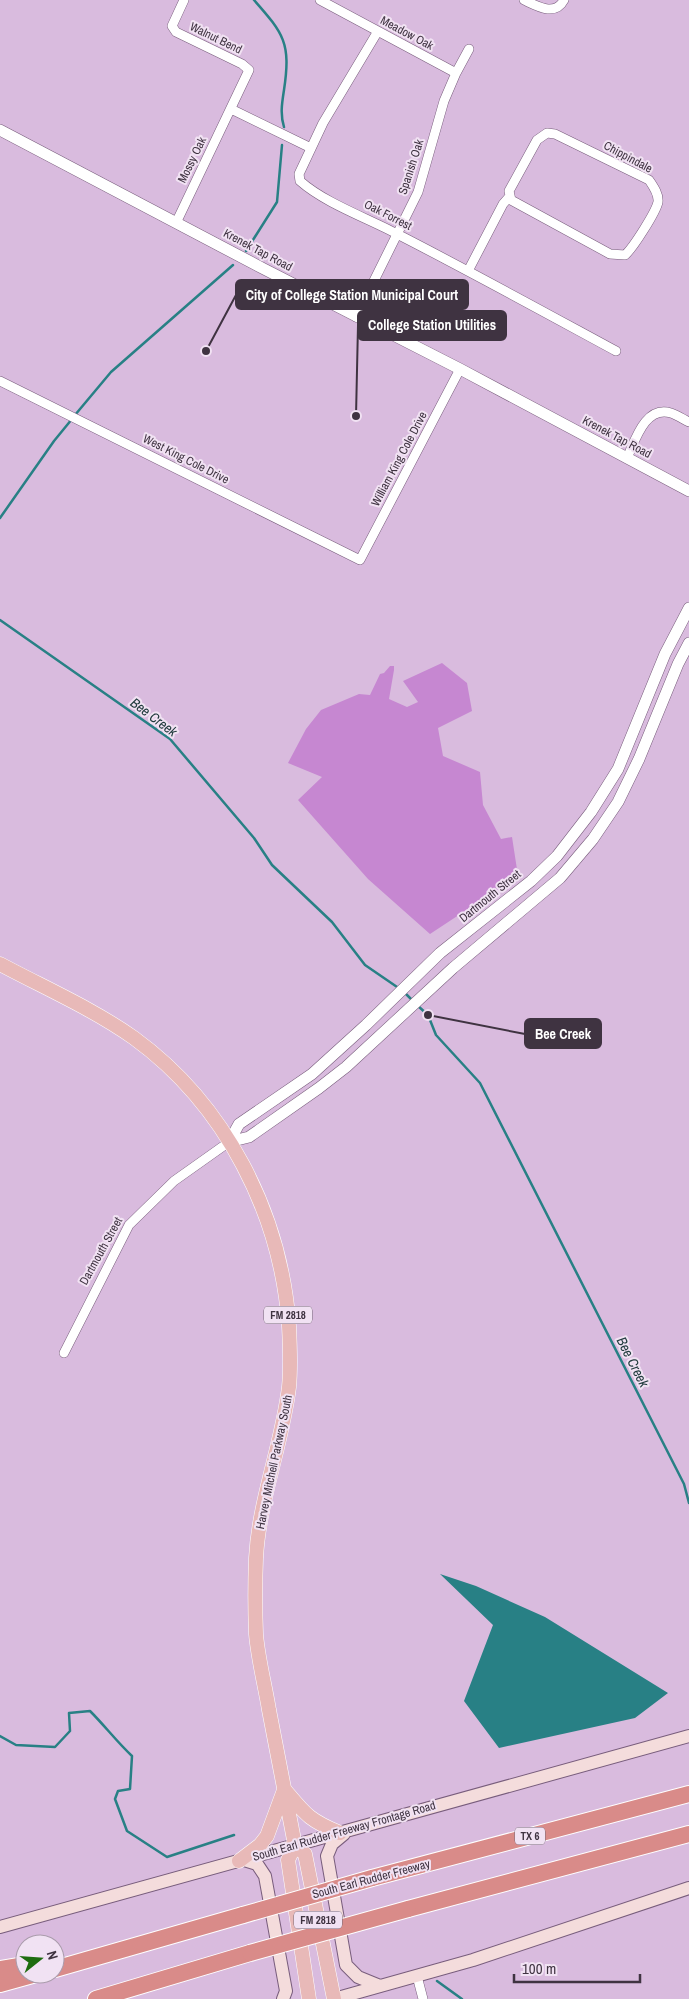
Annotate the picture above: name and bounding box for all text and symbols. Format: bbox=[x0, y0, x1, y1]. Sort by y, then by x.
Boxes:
street label: Meadow Oak bbox=[378, 12, 436, 54]
street label: Walnut Bend bbox=[187, 19, 245, 57]
street label: Mossy Oak bbox=[174, 134, 210, 186]
street label: Spanish Oak bbox=[395, 137, 427, 197]
street label: Chippindale bbox=[601, 137, 655, 177]
street label: Oak Forrest bbox=[361, 196, 415, 234]
street label: Krenek Tap Road bbox=[221, 225, 295, 275]
callout: City of College Station Municipal Court bbox=[236, 280, 468, 309]
text: City of College Station Municipal Court bbox=[246, 286, 458, 304]
callout: College Station Utilities bbox=[358, 311, 506, 340]
text: College Station Utilities bbox=[368, 316, 496, 334]
street label: William King Cole Drive bbox=[367, 409, 431, 509]
street label: Krenek Tap Road bbox=[580, 412, 654, 462]
street label: West King Cole Drive bbox=[140, 430, 232, 488]
water label: Bee Creek bbox=[127, 693, 182, 741]
street label: Dartmouth Street bbox=[456, 866, 524, 926]
callout: Bee Creek bbox=[525, 1019, 601, 1048]
text: Bee Creek bbox=[535, 1025, 592, 1043]
street label: Dartmouth Street bbox=[76, 1214, 126, 1288]
road number: FM 2818 bbox=[264, 1306, 312, 1324]
water label: Bee Creek bbox=[613, 1334, 654, 1391]
street label: Harvey Mitchell Parkway South bbox=[252, 1393, 296, 1531]
street label: South Earl Rudder Freeway Frontage Road bbox=[251, 1797, 437, 1865]
road number: TX 6 bbox=[515, 1828, 545, 1844]
street label: South Earl Rudder Freeway bbox=[310, 1856, 432, 1902]
road number: FM 2818 bbox=[294, 1912, 342, 1928]
north arrow bbox=[15, 1934, 65, 1984]
text: N bbox=[43, 1949, 62, 1962]
scale bar bbox=[514, 1952, 640, 1984]
text: 100 m bbox=[522, 1958, 556, 1979]

